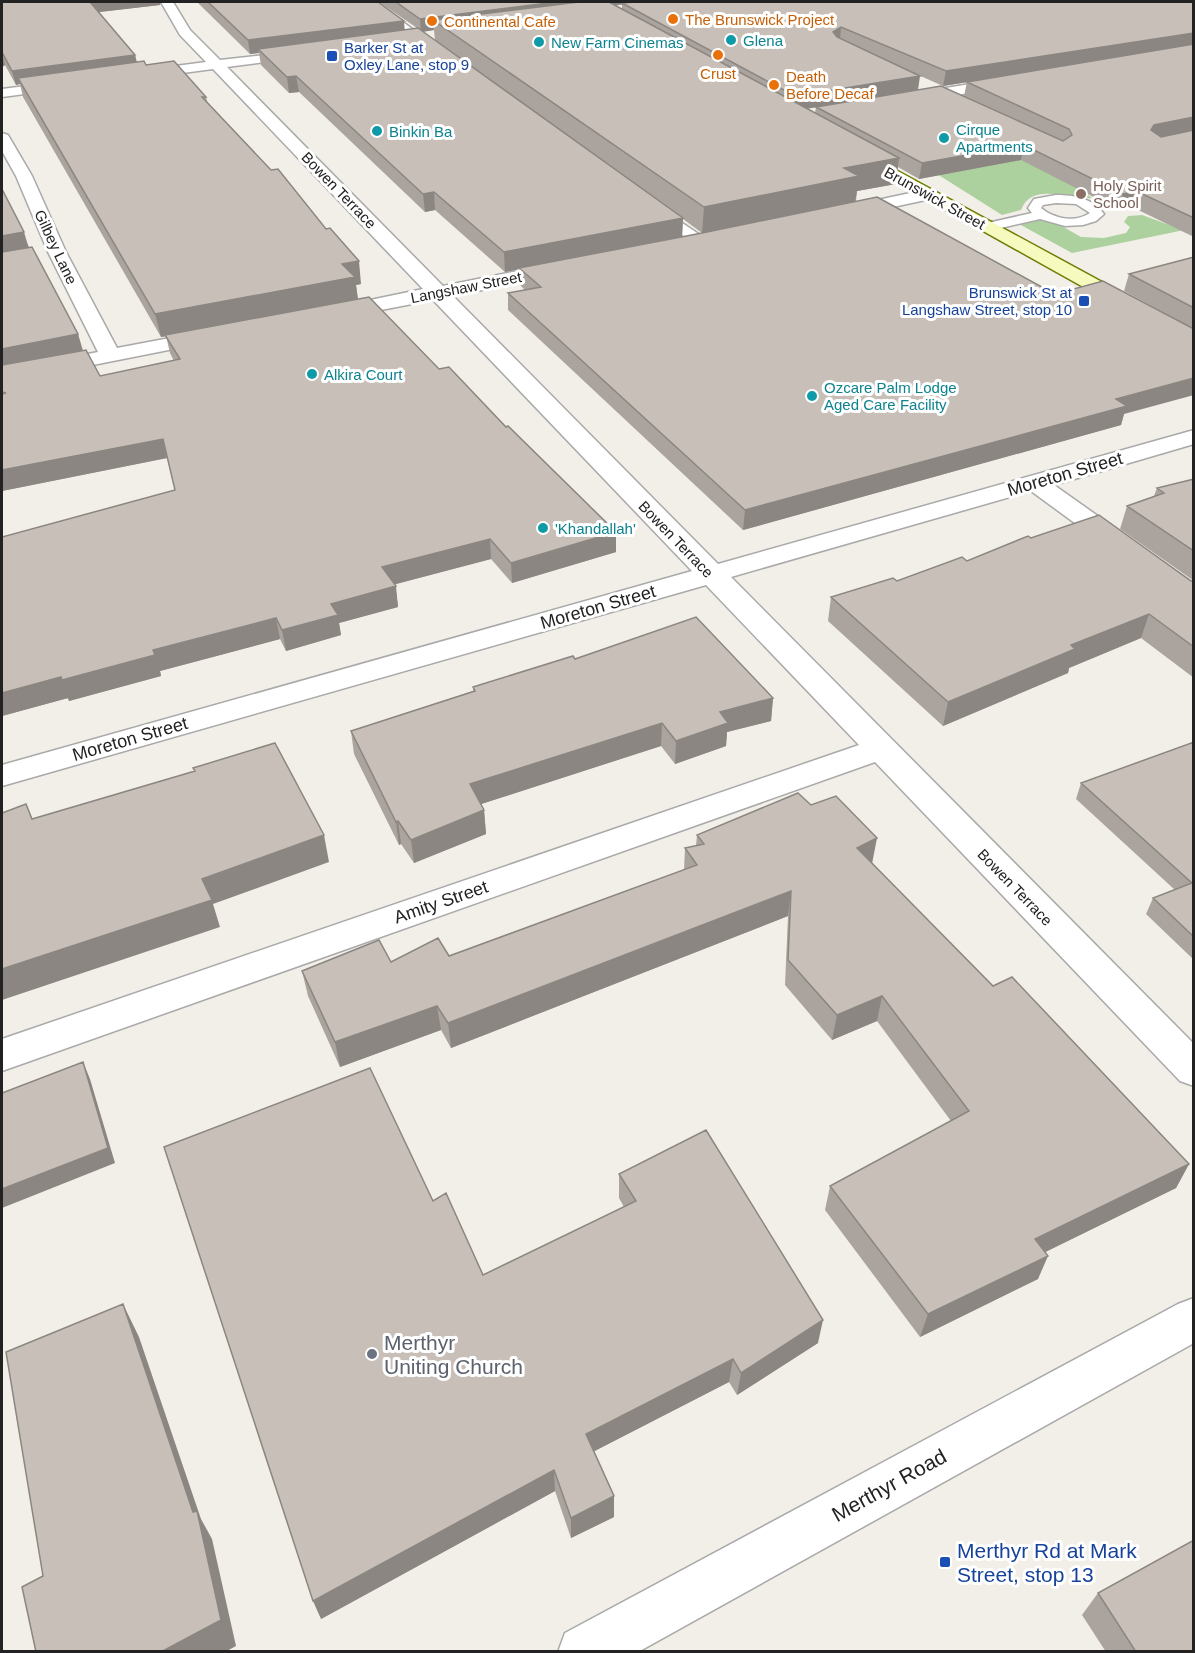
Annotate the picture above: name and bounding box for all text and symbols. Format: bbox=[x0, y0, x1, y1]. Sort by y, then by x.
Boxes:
place label: The Brunswick Project bbox=[685, 11, 835, 28]
marker: The Brunswick Project bbox=[666, 12, 680, 26]
place label: Continental Cafe bbox=[444, 13, 556, 30]
marker: Continental Cafe bbox=[425, 14, 439, 28]
place label: Glena bbox=[743, 32, 784, 49]
marker: Glena bbox=[724, 33, 738, 47]
place label: New Farm Cinemas bbox=[551, 34, 684, 51]
marker: New Farm Cinemas bbox=[532, 35, 546, 49]
place label: Barker St at Oxley Lane, stop 9 bbox=[344, 39, 469, 73]
marker: Crust bbox=[711, 48, 725, 62]
marker: Barker St at Oxley Lane, stop 9 bbox=[325, 49, 339, 63]
place label: Crust bbox=[700, 65, 737, 82]
place label: Death Before Decaf bbox=[786, 68, 874, 102]
marker: Death Before Decaf bbox=[767, 78, 781, 92]
place label: Cirque Apartments bbox=[956, 121, 1033, 155]
place label: Binkin Ba bbox=[389, 123, 453, 140]
marker: Binkin Ba bbox=[370, 124, 384, 138]
marker: Cirque Apartments bbox=[937, 131, 951, 145]
street label: Bowen Terrace bbox=[298, 148, 380, 232]
street label: Brunswick Street bbox=[882, 163, 989, 233]
place label: Holy Spirit School bbox=[1093, 177, 1162, 211]
marker: Holy Spirit School bbox=[1074, 187, 1088, 201]
street label: Gilbey Lane bbox=[31, 207, 81, 287]
street label: Langshaw Street bbox=[409, 268, 524, 306]
place label: Brunswick St at Langshaw Street, stop 10 bbox=[902, 284, 1073, 318]
marker: Brunswick St at Langshaw Street, stop 10 bbox=[1077, 294, 1091, 308]
place label: Alkira Court bbox=[324, 366, 403, 383]
marker: Alkira Court bbox=[305, 367, 319, 381]
place label: Ozcare Palm Lodge Aged Care Facility bbox=[824, 379, 957, 413]
marker: Ozcare Palm Lodge Aged Care Facility bbox=[805, 389, 819, 403]
street label: Moreton Street bbox=[1005, 448, 1125, 500]
street label: Bowen Terrace bbox=[635, 497, 717, 581]
place label: 'Khandallah' bbox=[555, 520, 636, 537]
marker: 'Khandallah' bbox=[536, 521, 550, 535]
street label: Moreton Street bbox=[538, 581, 658, 633]
street label: Moreton Street bbox=[70, 713, 190, 765]
street label: Bowen Terrace bbox=[974, 845, 1056, 929]
street label: Amity Street bbox=[391, 877, 491, 927]
place label: Merthyr Uniting Church bbox=[384, 1331, 523, 1378]
marker: Merthyr Uniting Church bbox=[365, 1347, 379, 1361]
street label: Merthyr Road bbox=[828, 1444, 950, 1526]
place label: Merthyr Rd at Mark Street, stop 13 bbox=[957, 1539, 1137, 1586]
marker: Merthyr Rd at Mark Street, stop 13 bbox=[938, 1555, 952, 1569]

